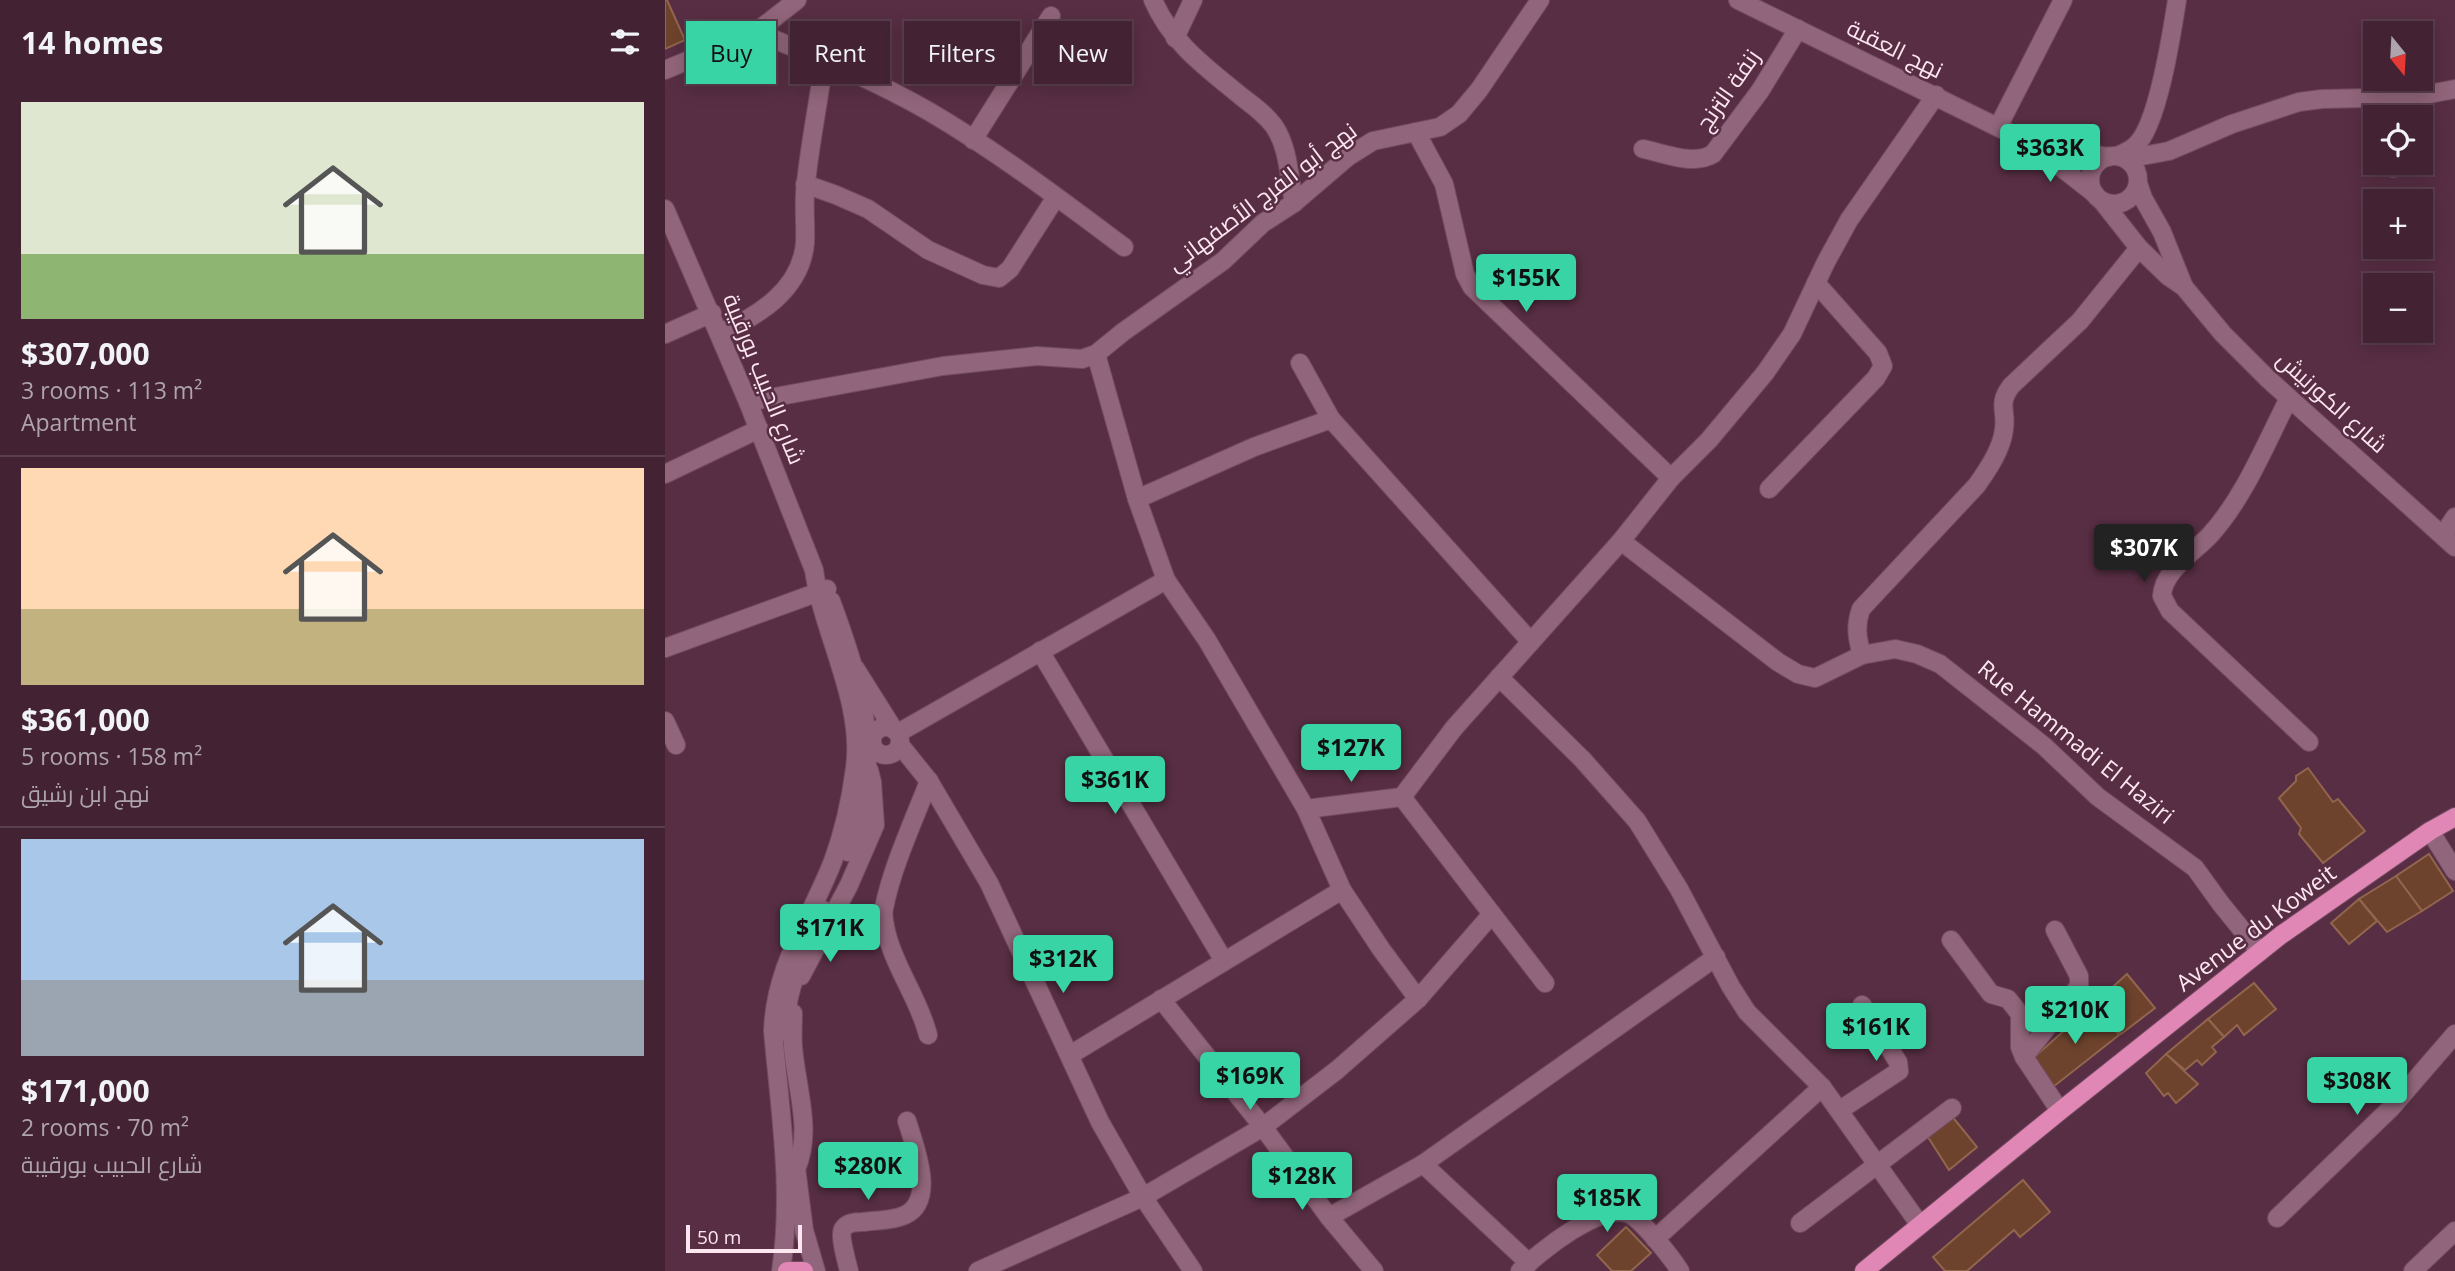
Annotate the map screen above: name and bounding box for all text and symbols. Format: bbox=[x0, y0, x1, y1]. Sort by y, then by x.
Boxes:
street label: نهج العقبة bbox=[1841, 11, 1949, 86]
chip: Buy bbox=[686, 21, 776, 84]
chip: Rent bbox=[790, 21, 890, 84]
chip: Filters bbox=[904, 21, 1020, 84]
chip: New bbox=[1034, 21, 1132, 84]
north arrow bbox=[2363, 21, 2433, 91]
map controls bbox=[2363, 21, 2433, 343]
text: 14 homes bbox=[21, 22, 164, 63]
icon: filters bbox=[606, 23, 644, 61]
street label: زنفة الترنج bbox=[1687, 42, 1768, 137]
button: locate bbox=[2363, 105, 2433, 175]
street label: نهج أبو الفرج الأصفهاني bbox=[1160, 114, 1365, 281]
pin: $363K bbox=[2001, 124, 2099, 184]
text: $363K bbox=[2016, 131, 2084, 163]
icon: home bbox=[270, 147, 396, 273]
button: + bbox=[2363, 189, 2433, 259]
pin: $155K bbox=[1477, 254, 1575, 314]
text: $155K bbox=[1492, 261, 1560, 293]
button: − bbox=[2363, 273, 2433, 343]
street label: شارع الحبيب بورقيبة bbox=[715, 289, 814, 469]
text: $307,000 bbox=[21, 333, 150, 374]
street label: شارع الكورنيش bbox=[2270, 343, 2395, 460]
text: 3 rooms · 113 m² bbox=[21, 374, 202, 406]
text: Apartment bbox=[21, 406, 137, 438]
icon: home bbox=[270, 514, 396, 640]
pin: $307K bbox=[2095, 524, 2193, 584]
text: $307K bbox=[2110, 531, 2178, 563]
street label: Rue Hammadi El Haziri bbox=[1972, 652, 2182, 831]
text: $361,000 bbox=[21, 699, 150, 740]
pin: $127K bbox=[1302, 724, 1400, 784]
text: $127K bbox=[1317, 731, 1385, 763]
text: 5 rooms · 158 m² bbox=[21, 740, 202, 772]
pin: $361K bbox=[1066, 756, 1164, 816]
text: $361K bbox=[1081, 763, 1149, 795]
text: نهج ابن رشيق bbox=[21, 777, 150, 809]
street label: Avenue du Koweit bbox=[2169, 856, 2342, 998]
icon: home bbox=[270, 885, 396, 1011]
pin: $171K bbox=[781, 904, 879, 964]
text: $171K bbox=[796, 911, 864, 943]
pin: $312K bbox=[1014, 936, 1112, 995]
text: $312K bbox=[1029, 942, 1097, 974]
pin: $210K bbox=[2026, 986, 2124, 1046]
text: $210K bbox=[2041, 993, 2109, 1025]
pin: $161K bbox=[1827, 1004, 1925, 1063]
text: $161K bbox=[1842, 1010, 1910, 1042]
pin: $169K bbox=[1201, 1052, 1299, 1112]
pin: $308K bbox=[2308, 1058, 2406, 1117]
text: $169K bbox=[1216, 1059, 1284, 1091]
text: $308K bbox=[2323, 1064, 2391, 1096]
text: $171,000 bbox=[21, 1070, 150, 1111]
text: 2 rooms · 70 m² bbox=[21, 1111, 189, 1143]
pin: $280K bbox=[819, 1142, 917, 1202]
text: شارع الحبيب بورقيبة bbox=[21, 1148, 202, 1180]
text: $280K bbox=[834, 1149, 902, 1181]
pin: $128K bbox=[1253, 1152, 1351, 1212]
text: $128K bbox=[1268, 1159, 1336, 1191]
pin: $185K bbox=[1558, 1174, 1656, 1234]
text: $185K bbox=[1573, 1181, 1641, 1213]
scale bar bbox=[686, 1222, 801, 1254]
text: 50 m bbox=[697, 1224, 741, 1250]

